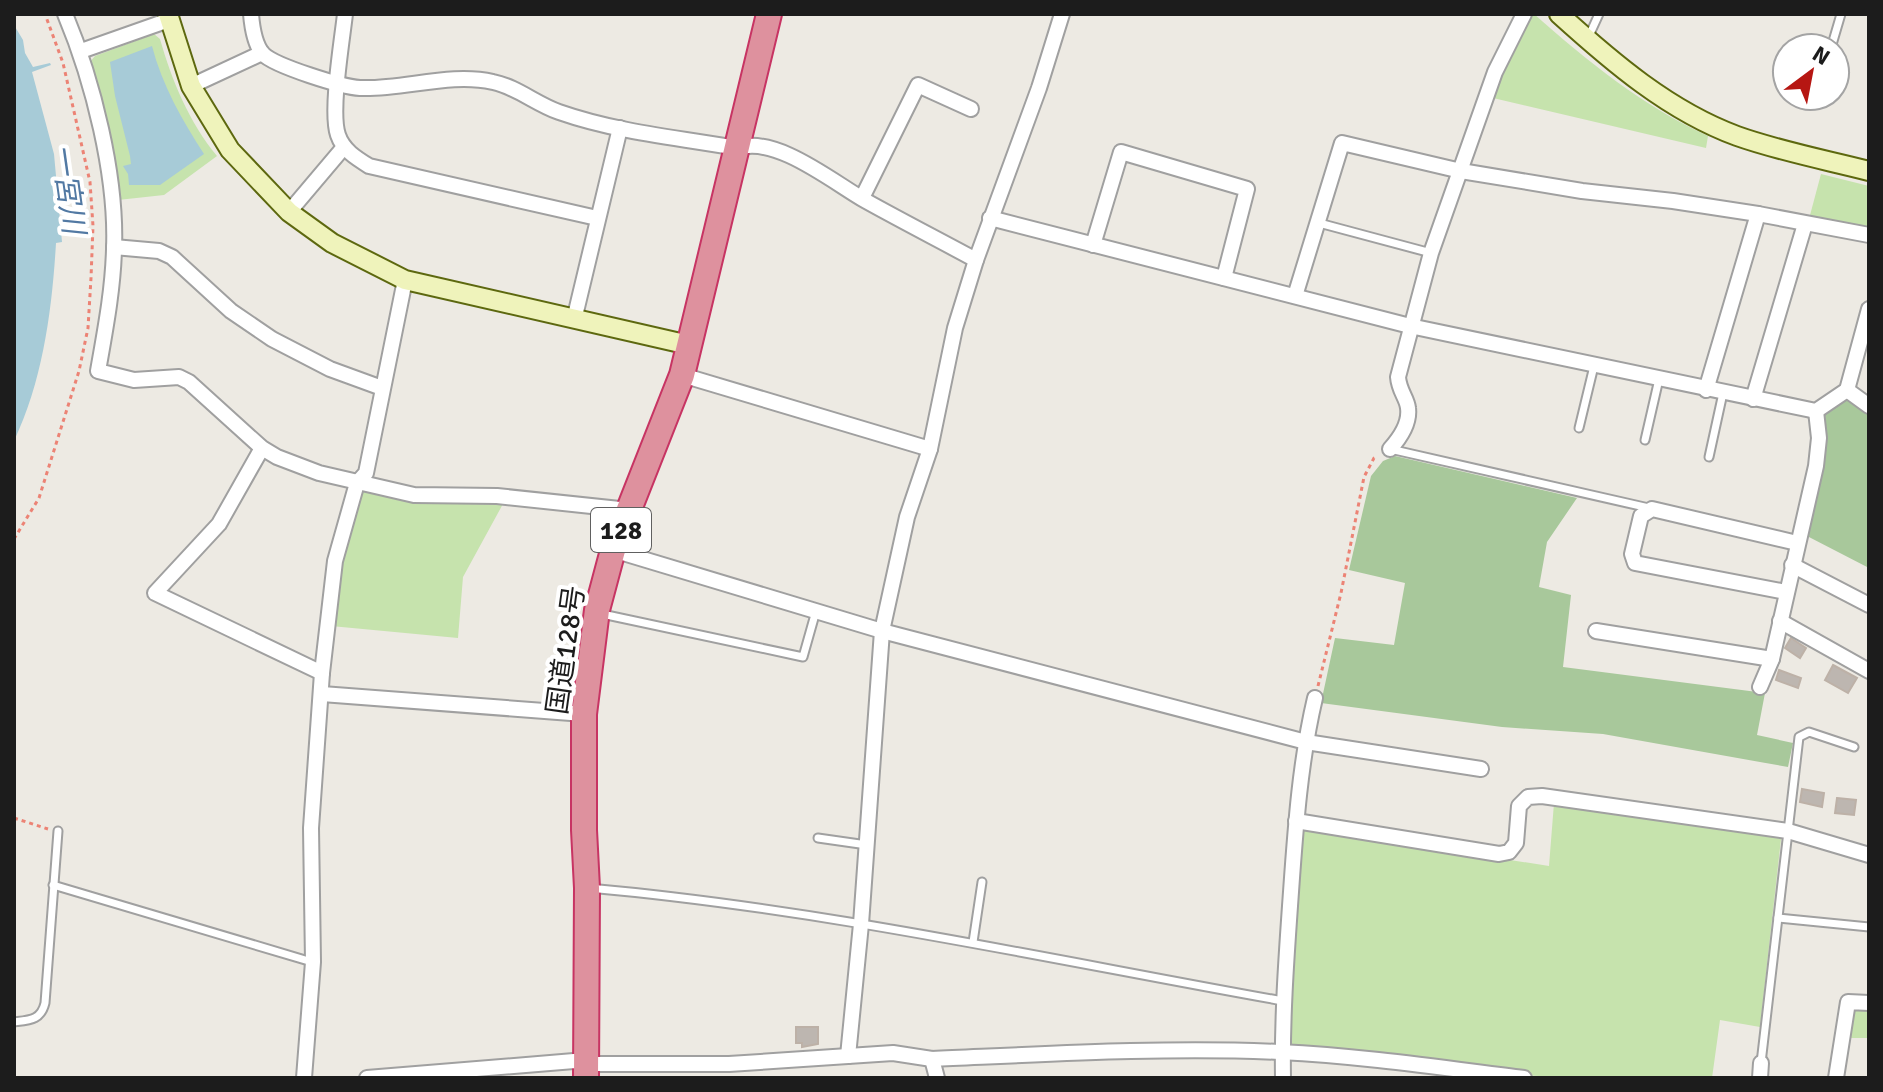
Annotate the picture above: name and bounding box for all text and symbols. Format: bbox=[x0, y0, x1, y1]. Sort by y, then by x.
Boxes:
north arrow bbox=[1771, 32, 1851, 112]
text: N bbox=[1808, 40, 1835, 71]
water label: 一宮川 bbox=[43, 142, 93, 239]
road number: 128 bbox=[591, 508, 651, 552]
street label: 国道128号 bbox=[540, 584, 592, 717]

